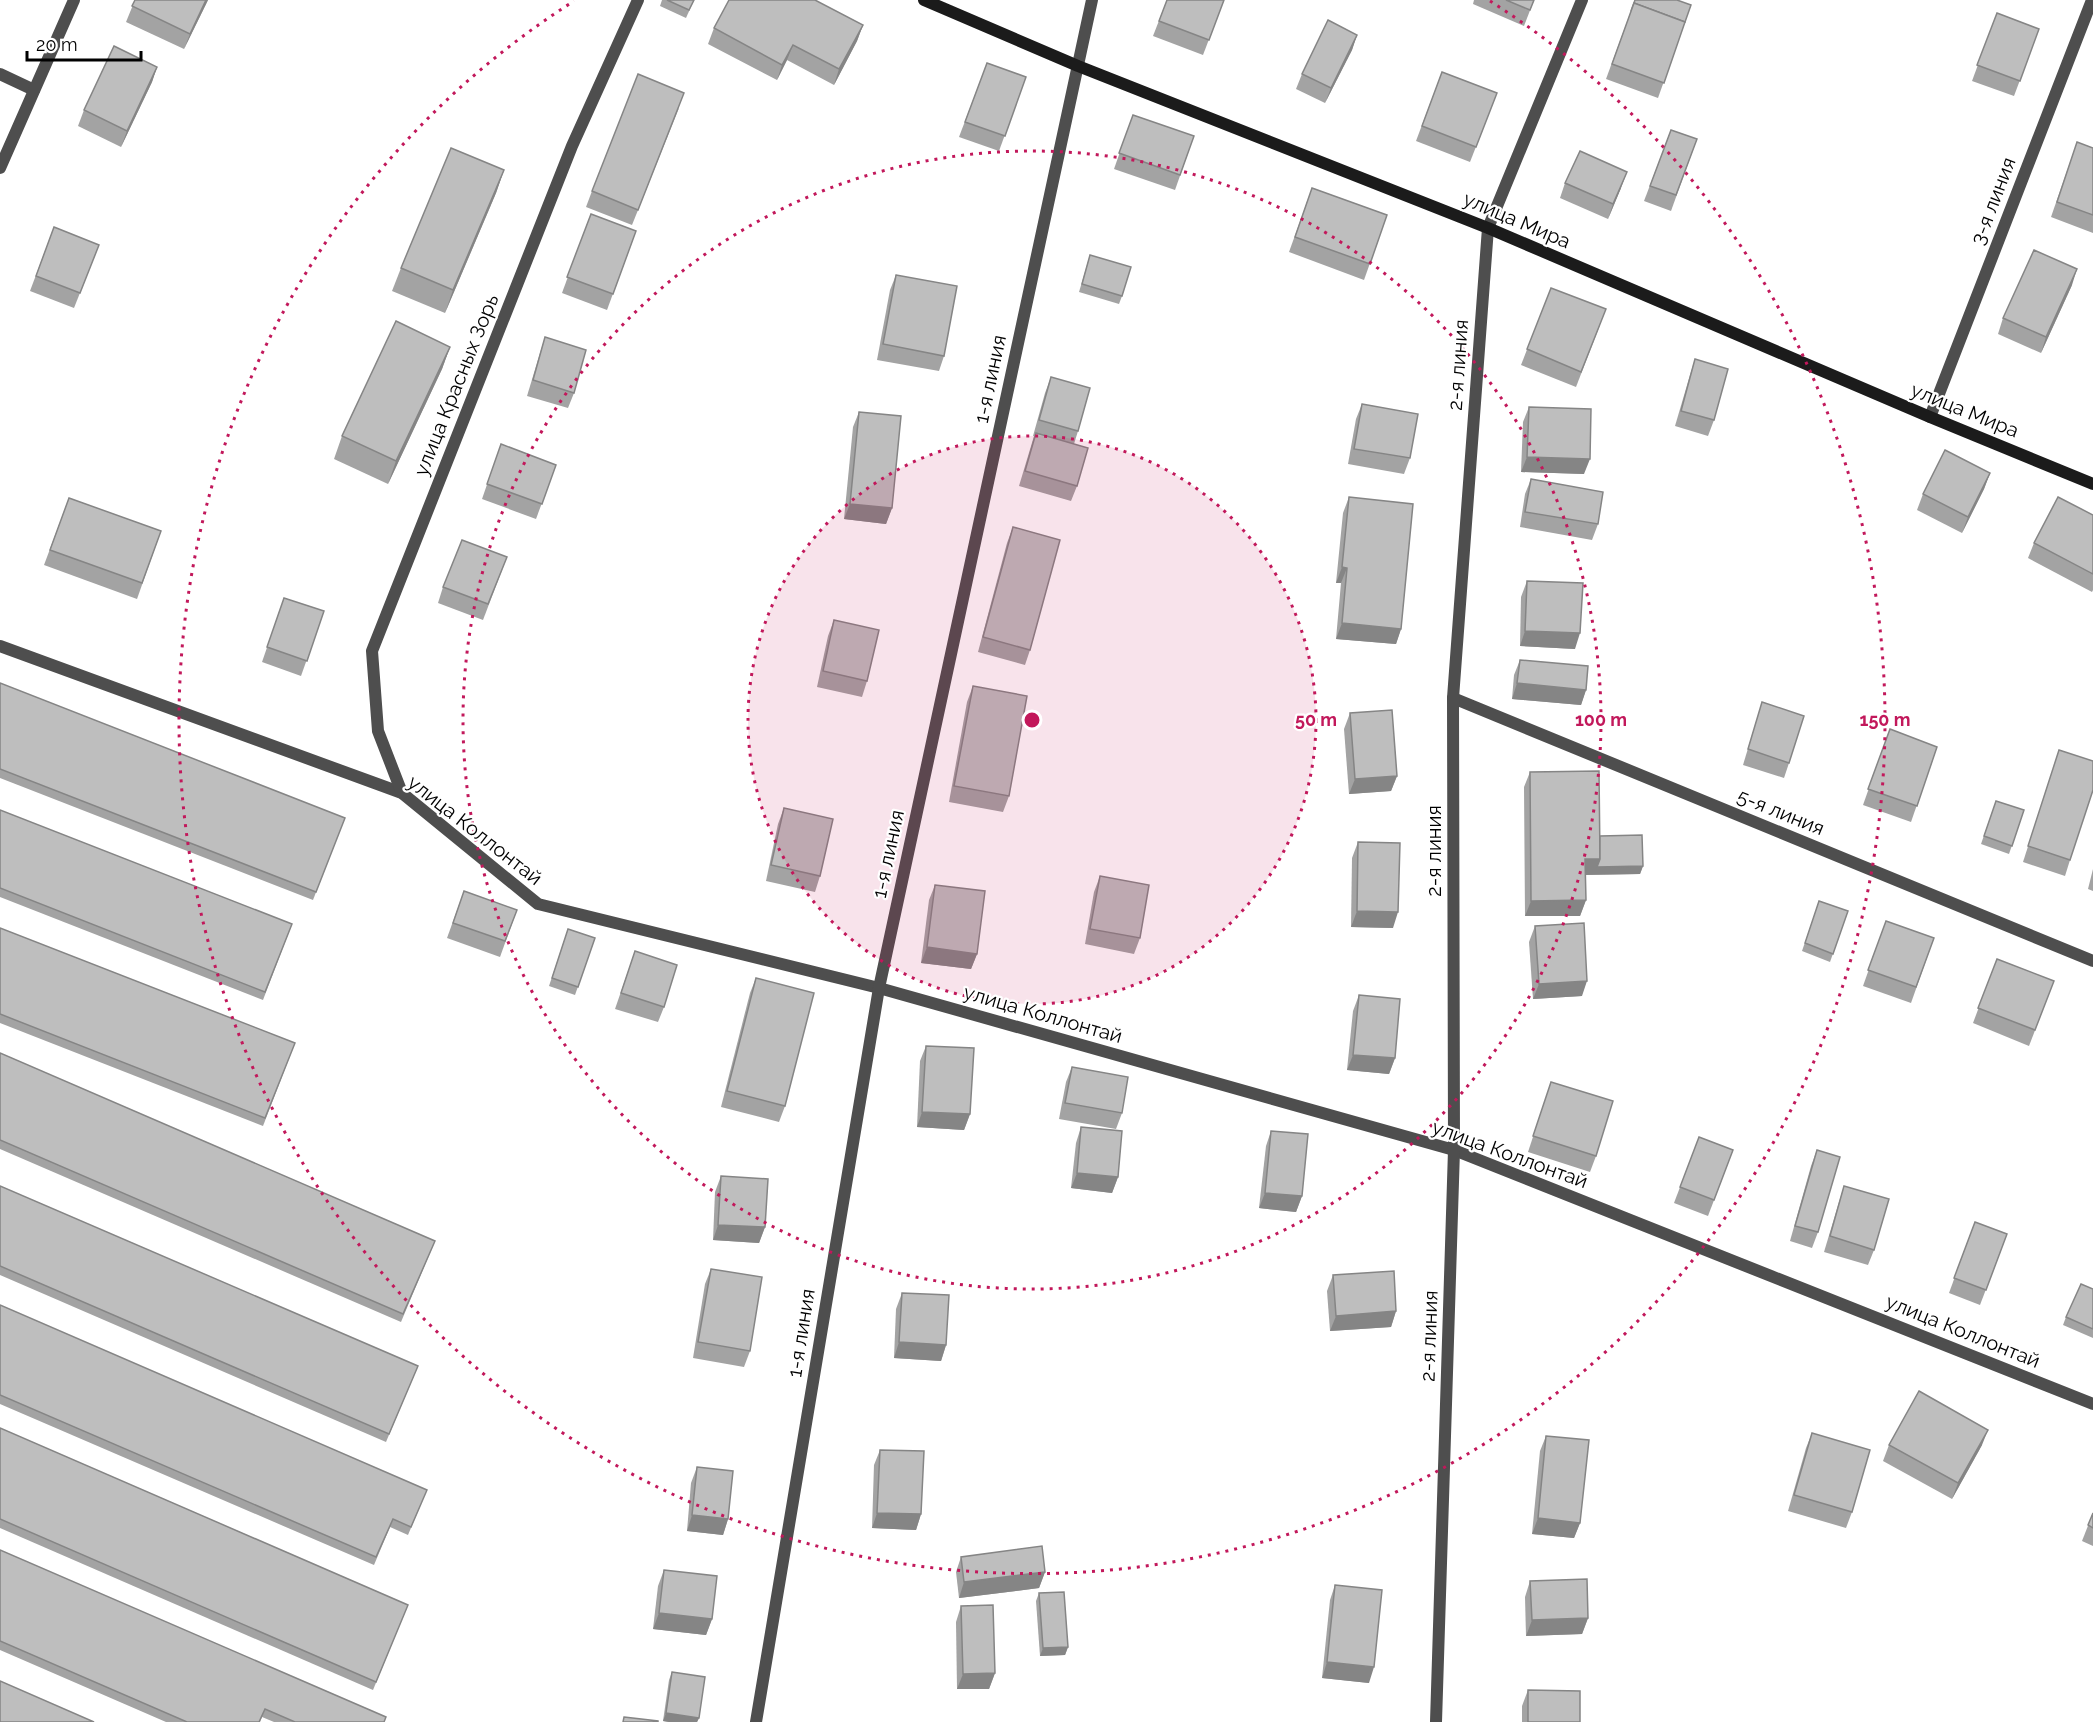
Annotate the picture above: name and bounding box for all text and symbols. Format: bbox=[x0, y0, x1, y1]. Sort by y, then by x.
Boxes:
scale bar bbox=[27, 24, 141, 62]
text: 20 m bbox=[36, 34, 78, 55]
street label: 3-я линия bbox=[1965, 154, 2021, 248]
street label: улица Мира bbox=[1460, 187, 1574, 253]
street label: улица Красных Зорь bbox=[409, 290, 504, 479]
street label: 2-я линия bbox=[1443, 319, 1473, 411]
street label: 1-я линия bbox=[969, 333, 1011, 425]
street label: улица Мира bbox=[1907, 377, 2023, 443]
text: 50 m bbox=[1295, 709, 1337, 730]
text: 100 m bbox=[1575, 709, 1627, 730]
text: 150 m bbox=[1860, 709, 1911, 730]
centre of rings bbox=[1022, 710, 1042, 730]
street label: улица Коллонтай bbox=[403, 770, 547, 890]
street label: 5-я линия bbox=[1734, 784, 1828, 840]
street label: 2-я линия bbox=[1422, 805, 1446, 897]
street label: 1-я линия bbox=[867, 808, 909, 900]
street label: улица Коллонтай bbox=[961, 980, 1125, 1048]
street label: улица Коллонтай bbox=[1429, 1115, 1591, 1193]
street label: 1-я линия bbox=[782, 1287, 820, 1379]
street label: улица Коллонтай bbox=[1882, 1289, 2044, 1373]
street label: 2-я линия bbox=[1415, 1290, 1443, 1382]

